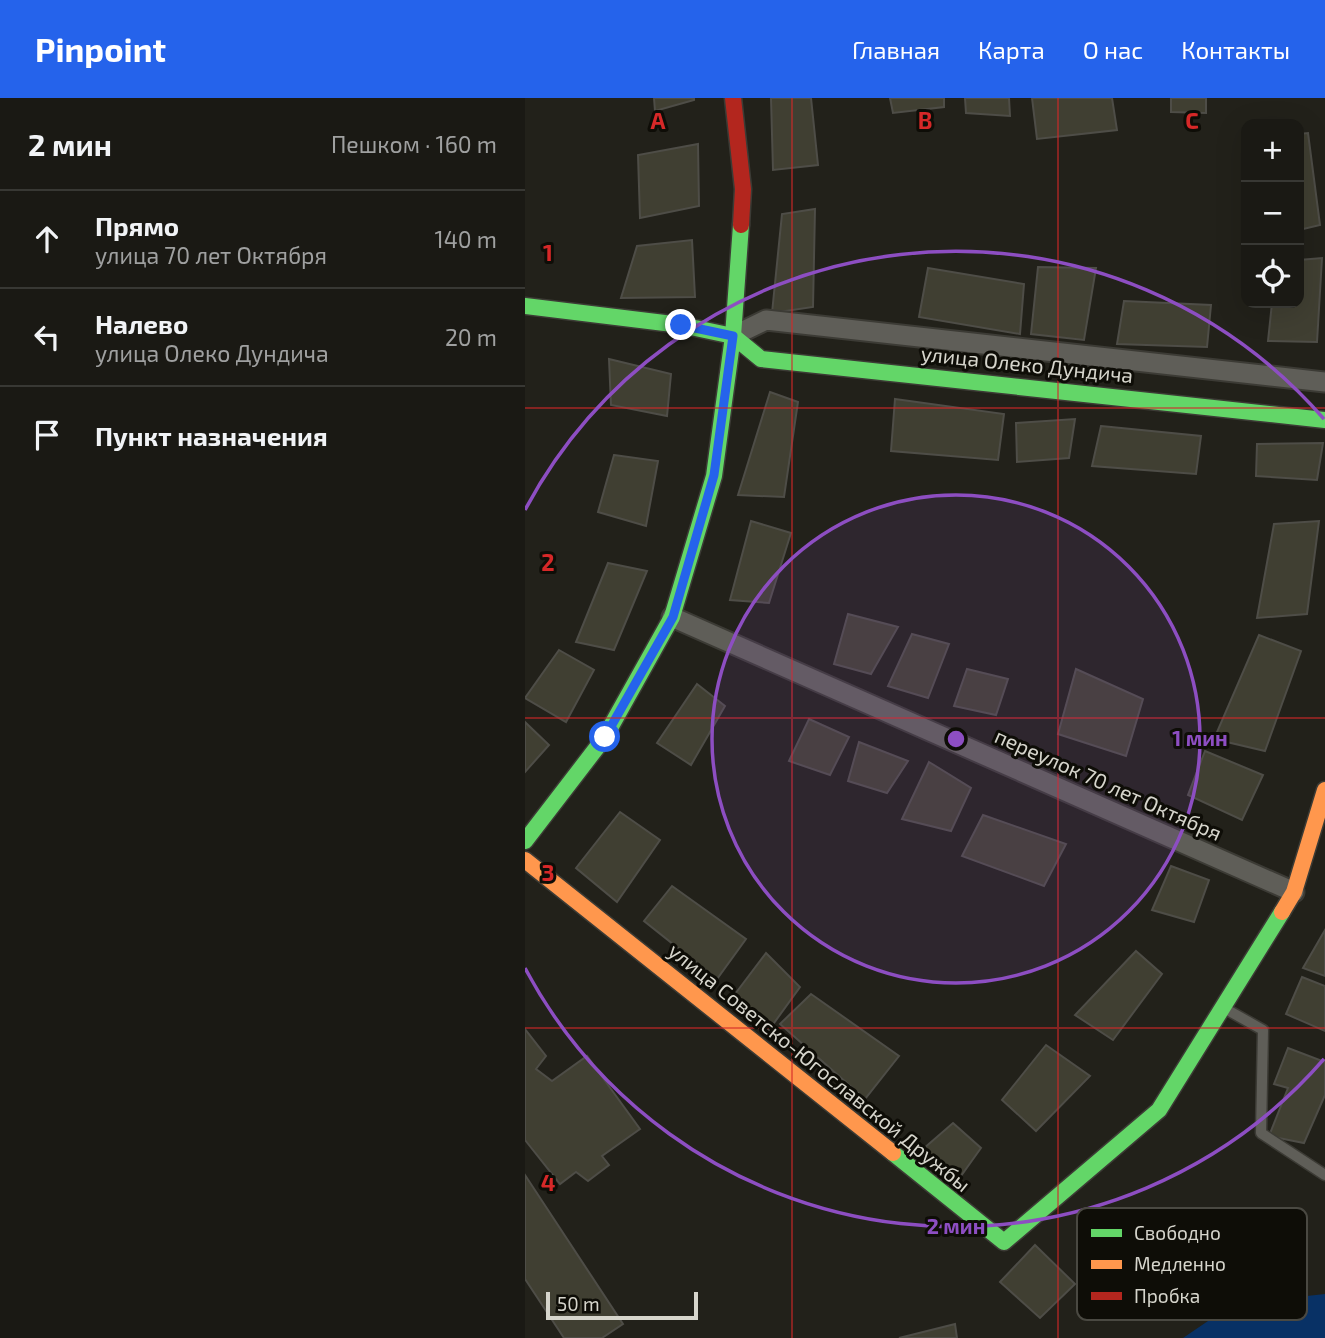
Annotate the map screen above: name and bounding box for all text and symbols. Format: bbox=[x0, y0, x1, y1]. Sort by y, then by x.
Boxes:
text: Pinpoint bbox=[35, 29, 166, 69]
text: Главная bbox=[852, 35, 940, 64]
text: Карта bbox=[978, 35, 1045, 64]
text: О нас bbox=[1083, 35, 1143, 64]
text: Контакты bbox=[1181, 35, 1290, 64]
text: A bbox=[650, 106, 666, 134]
text: B bbox=[918, 106, 932, 134]
text: C bbox=[1185, 106, 1199, 134]
map controls bbox=[1241, 119, 1304, 308]
button: + bbox=[1241, 119, 1304, 182]
text: 2 мин bbox=[28, 126, 112, 162]
text: Пешком · 160 m bbox=[331, 130, 497, 158]
button: − bbox=[1241, 182, 1304, 245]
text: Прямо bbox=[95, 210, 179, 241]
icon: ahead bbox=[28, 220, 66, 258]
text: 140 m bbox=[435, 225, 497, 253]
text: 1 bbox=[543, 238, 553, 266]
text: улица 70 лет Октября bbox=[95, 241, 327, 269]
button: locate bbox=[1241, 245, 1304, 308]
text: Налево bbox=[95, 308, 188, 339]
route end bbox=[665, 309, 696, 340]
icon: left bbox=[28, 318, 66, 356]
text: 20 m bbox=[445, 323, 497, 351]
text: улица Олеко Дундича bbox=[95, 339, 329, 367]
street label: улица Олеко Дундича bbox=[920, 340, 1135, 388]
icon: arrive bbox=[28, 416, 66, 454]
text: Пункт назначения bbox=[95, 420, 328, 451]
text: 2 bbox=[541, 548, 555, 576]
route start bbox=[589, 721, 620, 752]
street label: переулок 70 лет Октября bbox=[991, 722, 1226, 846]
text: 1 мин bbox=[1172, 725, 1228, 750]
centre of rings bbox=[944, 727, 968, 751]
text: 3 bbox=[541, 858, 555, 886]
street label: улица Советско-Югославской Дружбы bbox=[663, 937, 976, 1197]
text: 4 bbox=[541, 1168, 555, 1196]
legend bbox=[1077, 1208, 1307, 1320]
text: 2 мин bbox=[927, 1213, 985, 1238]
text: Свободно bbox=[1134, 1221, 1221, 1244]
text: Медленно bbox=[1134, 1252, 1226, 1275]
text: Пробка bbox=[1134, 1284, 1200, 1307]
scale bar bbox=[546, 1289, 698, 1321]
text: 50 m bbox=[557, 1292, 600, 1315]

